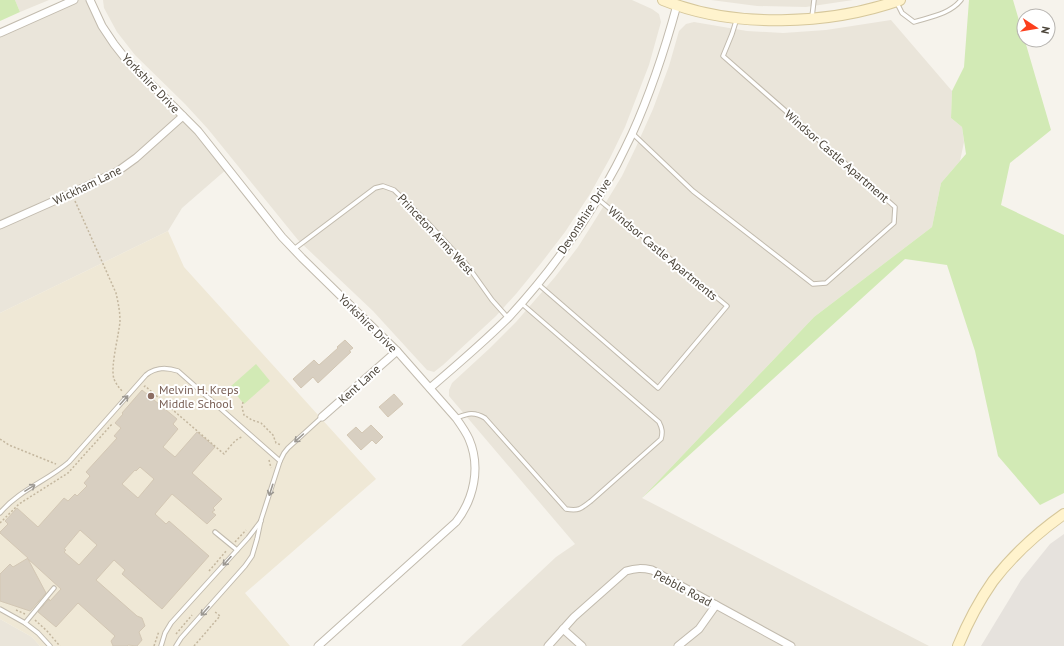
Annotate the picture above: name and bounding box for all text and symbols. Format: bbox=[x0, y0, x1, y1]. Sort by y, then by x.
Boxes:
north arrow bbox=[1016, 8, 1056, 48]
text: N bbox=[1038, 25, 1053, 35]
street label: Yorkshire Drive bbox=[119, 50, 183, 116]
street label: Windsor Castle Apartment bbox=[782, 107, 892, 205]
street label: Wickham Lane bbox=[50, 162, 124, 208]
street label: Devonshire Drive bbox=[554, 175, 614, 257]
street label: Princeton Arms West bbox=[395, 191, 477, 277]
street label: Windsor Castle Apartments bbox=[605, 203, 721, 303]
street label: Yorkshire Drive bbox=[335, 290, 401, 356]
street label: Kent Lane bbox=[335, 361, 383, 407]
place label: Melvin H. Kreps Middle School bbox=[159, 382, 238, 411]
marker: Melvin H. Kreps Middle School bbox=[146, 391, 156, 401]
one-way arrow bbox=[119, 395, 129, 405]
one-way arrow bbox=[294, 433, 304, 442]
one-way arrow bbox=[24, 484, 36, 492]
one-way arrow bbox=[267, 484, 274, 497]
one-way arrow bbox=[223, 555, 232, 566]
street label: Pebble Road bbox=[651, 566, 715, 610]
one-way arrow bbox=[201, 605, 210, 616]

